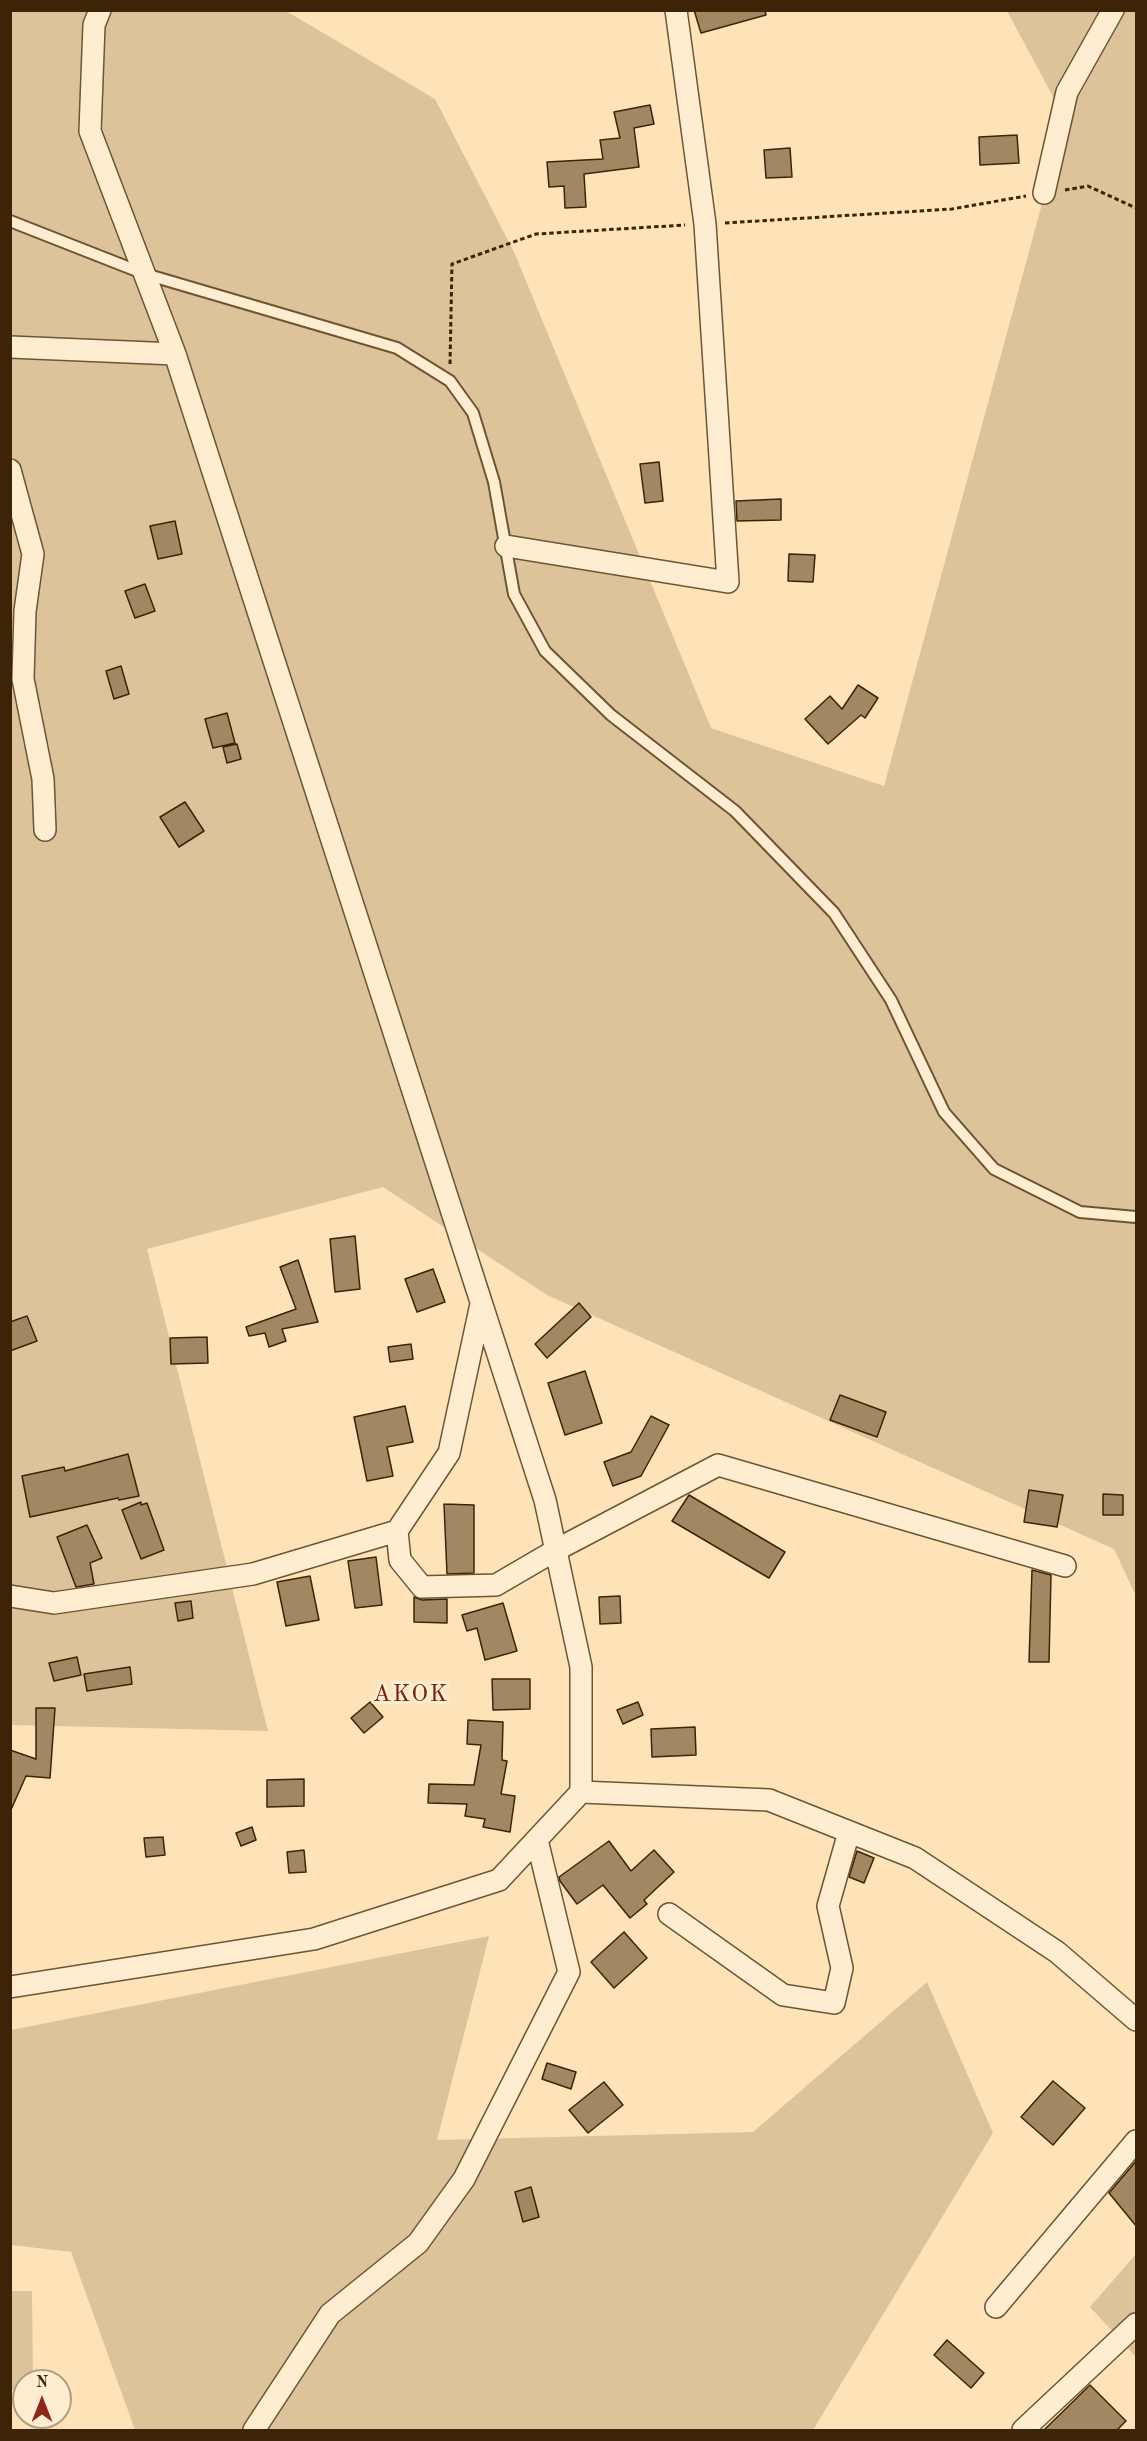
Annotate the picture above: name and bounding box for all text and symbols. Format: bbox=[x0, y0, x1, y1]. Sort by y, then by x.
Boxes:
district label: AKOK bbox=[373, 1681, 449, 1709]
north arrow bbox=[12, 2369, 72, 2429]
text: N bbox=[36, 2375, 48, 2391]

